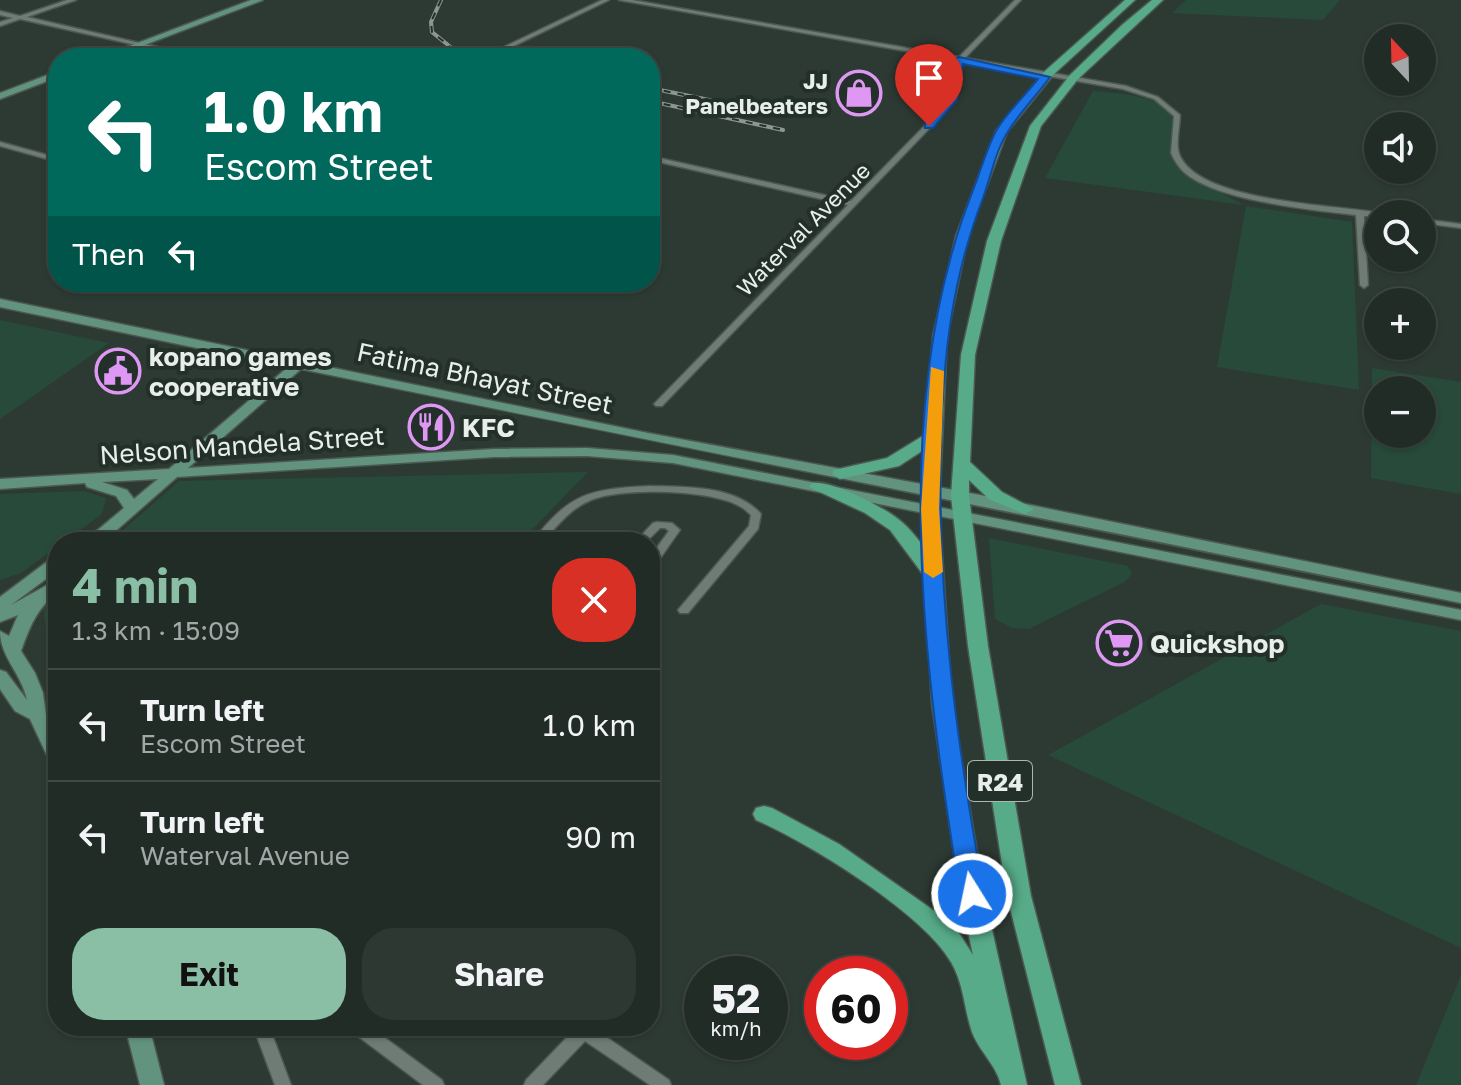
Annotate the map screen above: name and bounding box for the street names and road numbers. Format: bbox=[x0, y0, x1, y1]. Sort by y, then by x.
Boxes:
street label: Waterval Avenue bbox=[731, 157, 875, 301]
street label: Fatima Bhayat Street bbox=[354, 336, 616, 420]
street label: Nelson Mandela Street bbox=[98, 420, 386, 470]
road number: R24 bbox=[968, 761, 1032, 801]

